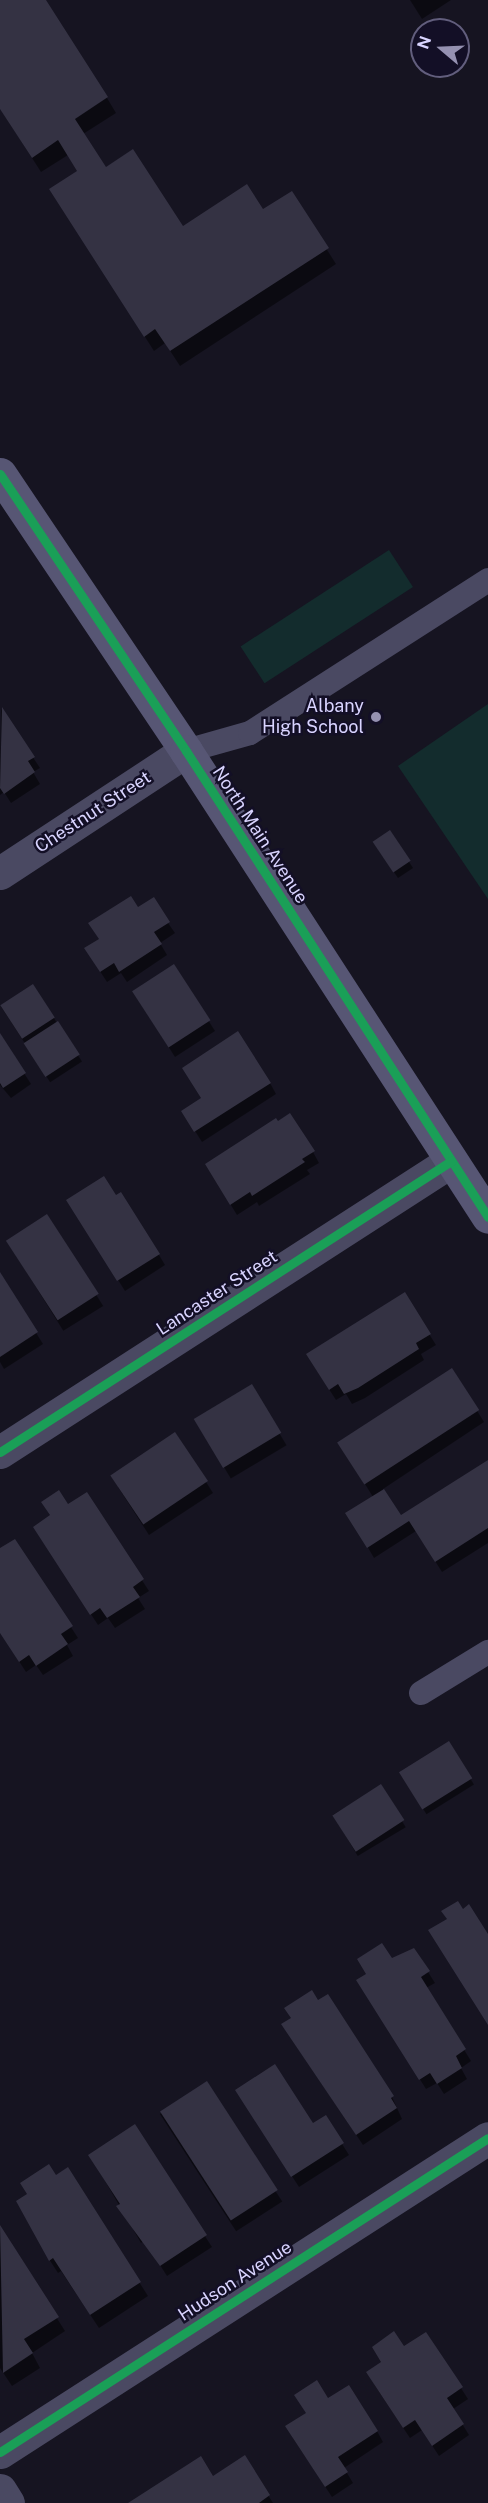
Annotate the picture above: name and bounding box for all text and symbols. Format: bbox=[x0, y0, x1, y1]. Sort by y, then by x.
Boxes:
north arrow bbox=[410, 18, 470, 78]
text: N bbox=[413, 34, 435, 52]
place label: Albany High School bbox=[262, 696, 364, 738]
marker: Albany High School bbox=[369, 710, 383, 724]
street label: North Main Avenue bbox=[208, 762, 312, 908]
street label: Chestnut Street bbox=[31, 767, 155, 857]
street label: Lancaster Street bbox=[152, 1246, 282, 1340]
street label: Hudson Avenue bbox=[174, 2236, 296, 2326]

